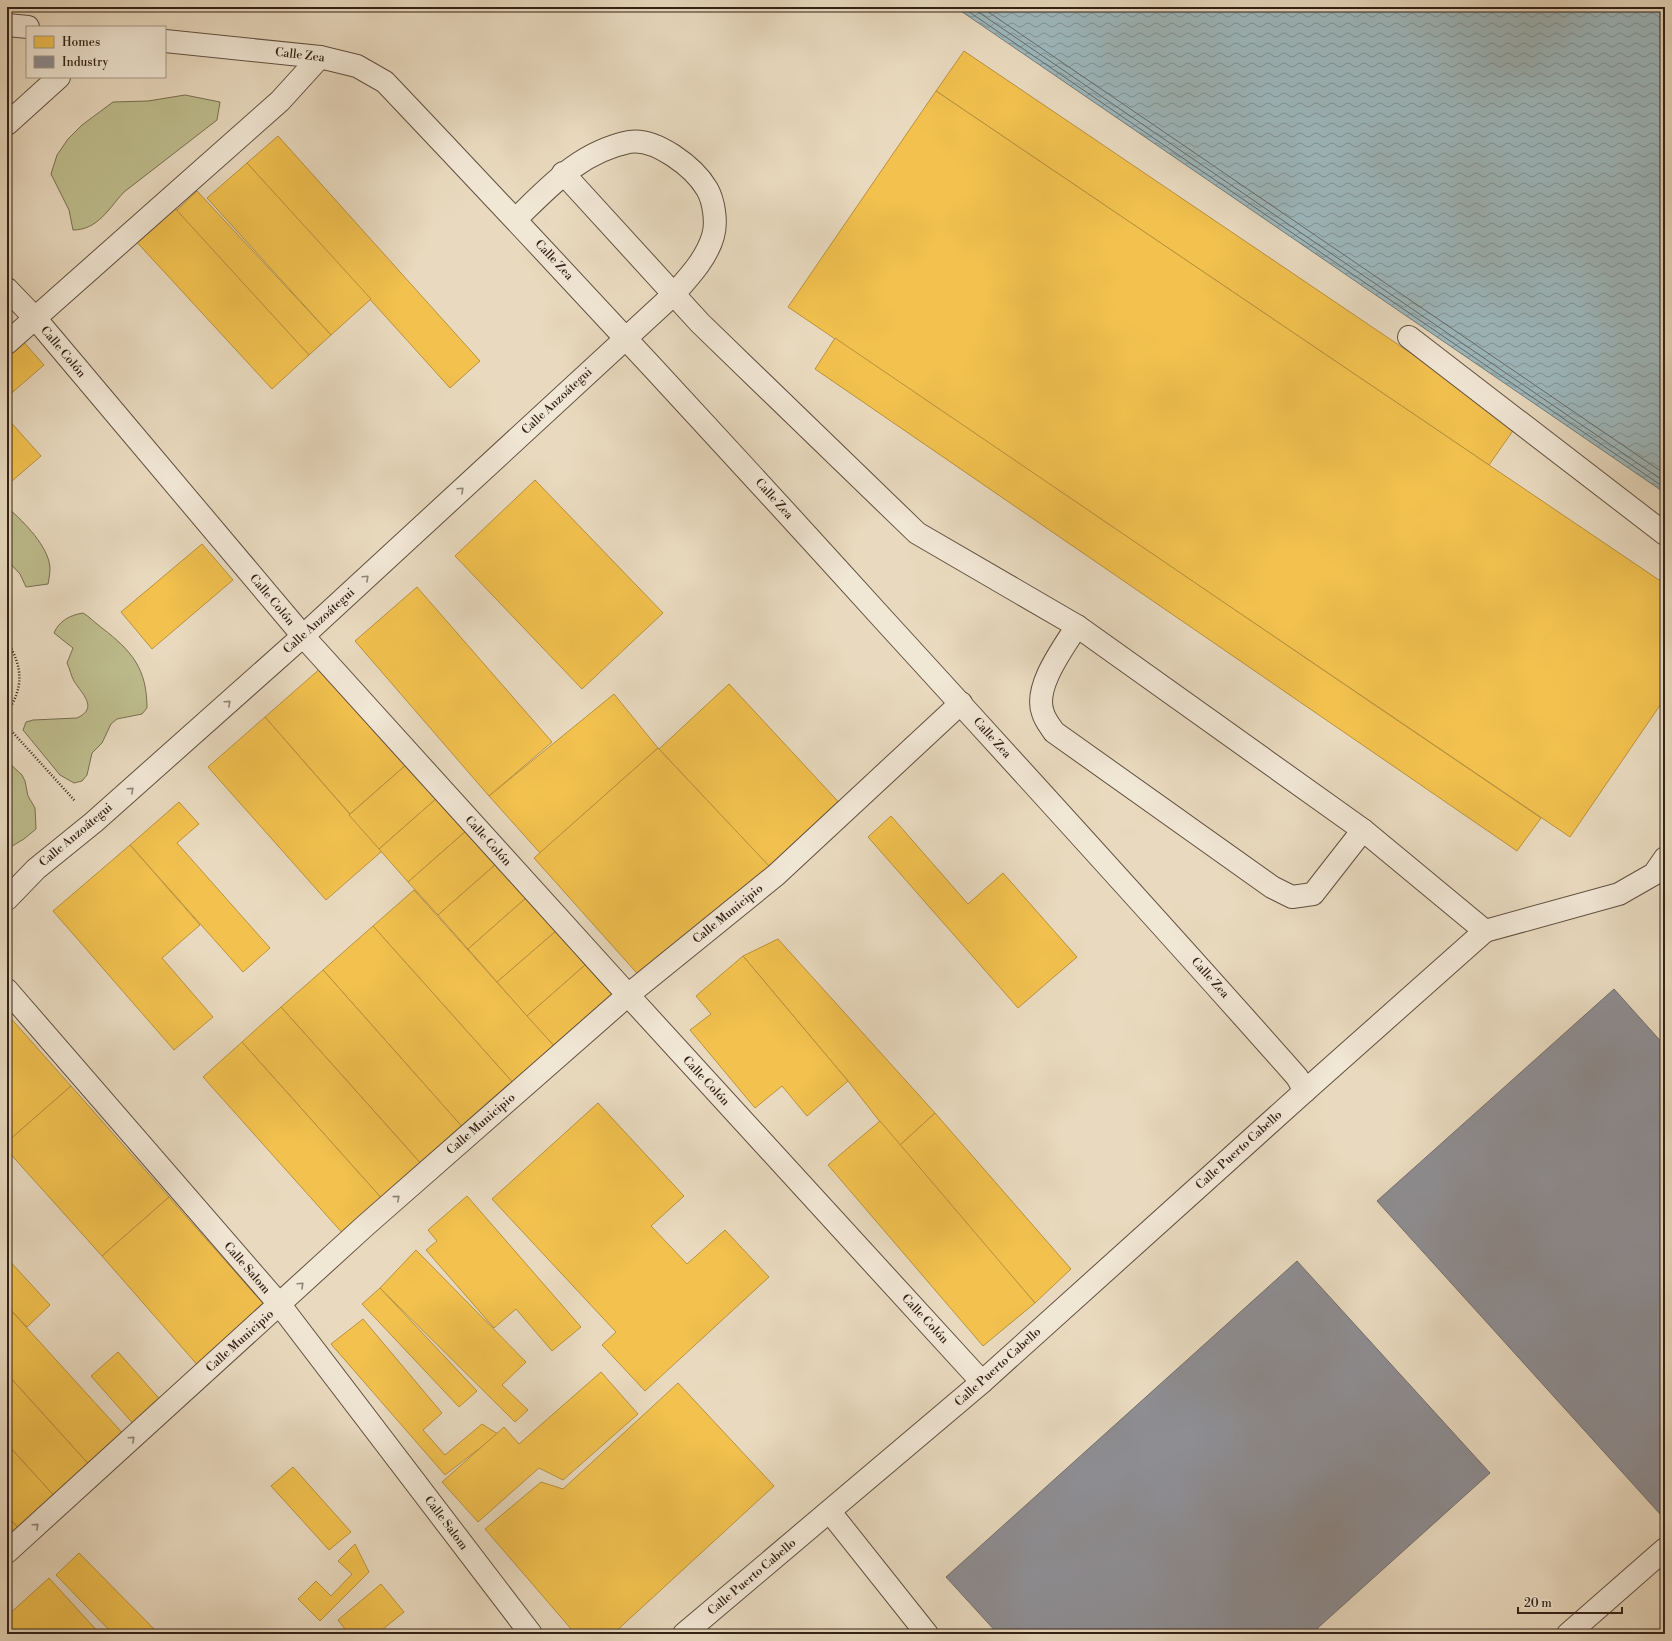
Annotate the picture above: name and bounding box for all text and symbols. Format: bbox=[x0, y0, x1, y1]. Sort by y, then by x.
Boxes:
legend bbox=[26, 26, 166, 78]
text: Homes bbox=[62, 35, 100, 50]
street label: Calle Zea bbox=[274, 45, 327, 66]
text: Industry bbox=[62, 55, 109, 70]
street label: Calle Zea bbox=[531, 237, 577, 284]
street label: Calle Colón bbox=[37, 323, 89, 381]
street label: Calle Anzoátegui bbox=[519, 364, 595, 438]
street label: Calle Zea bbox=[752, 475, 797, 523]
one-way arrow bbox=[456, 488, 464, 495]
street label: Calle Colón bbox=[246, 571, 298, 629]
one-way arrow bbox=[361, 576, 368, 583]
street label: Calle Anzoátegui bbox=[280, 585, 358, 657]
one-way arrow bbox=[223, 701, 230, 708]
street label: Calle Zea bbox=[970, 714, 1015, 762]
one-way arrow bbox=[126, 787, 133, 794]
street label: Calle Anzoátegui bbox=[36, 800, 116, 870]
street label: Calle Colón bbox=[462, 813, 514, 869]
street label: Calle Municipio bbox=[690, 881, 766, 947]
street label: Calle Zea bbox=[1188, 954, 1233, 1002]
street label: Calle Colón bbox=[679, 1053, 733, 1109]
street label: Calle Municipio bbox=[444, 1090, 519, 1158]
street label: Calle Puerto Cabello bbox=[1193, 1107, 1285, 1193]
one-way arrow bbox=[392, 1195, 400, 1202]
street label: Calle Salom bbox=[220, 1239, 274, 1297]
one-way arrow bbox=[296, 1283, 304, 1290]
street label: Calle Colón bbox=[898, 1291, 952, 1347]
street label: Calle Municipio bbox=[203, 1306, 277, 1375]
street label: Calle Puerto Cabello bbox=[952, 1324, 1044, 1410]
one-way arrow bbox=[127, 1436, 135, 1443]
street label: Calle Salom bbox=[421, 1493, 471, 1553]
one-way arrow bbox=[31, 1523, 39, 1531]
street label: Calle Puerto Cabello bbox=[705, 1535, 800, 1618]
scale bar bbox=[1518, 1589, 1622, 1615]
text: 20 m bbox=[1524, 1596, 1552, 1611]

